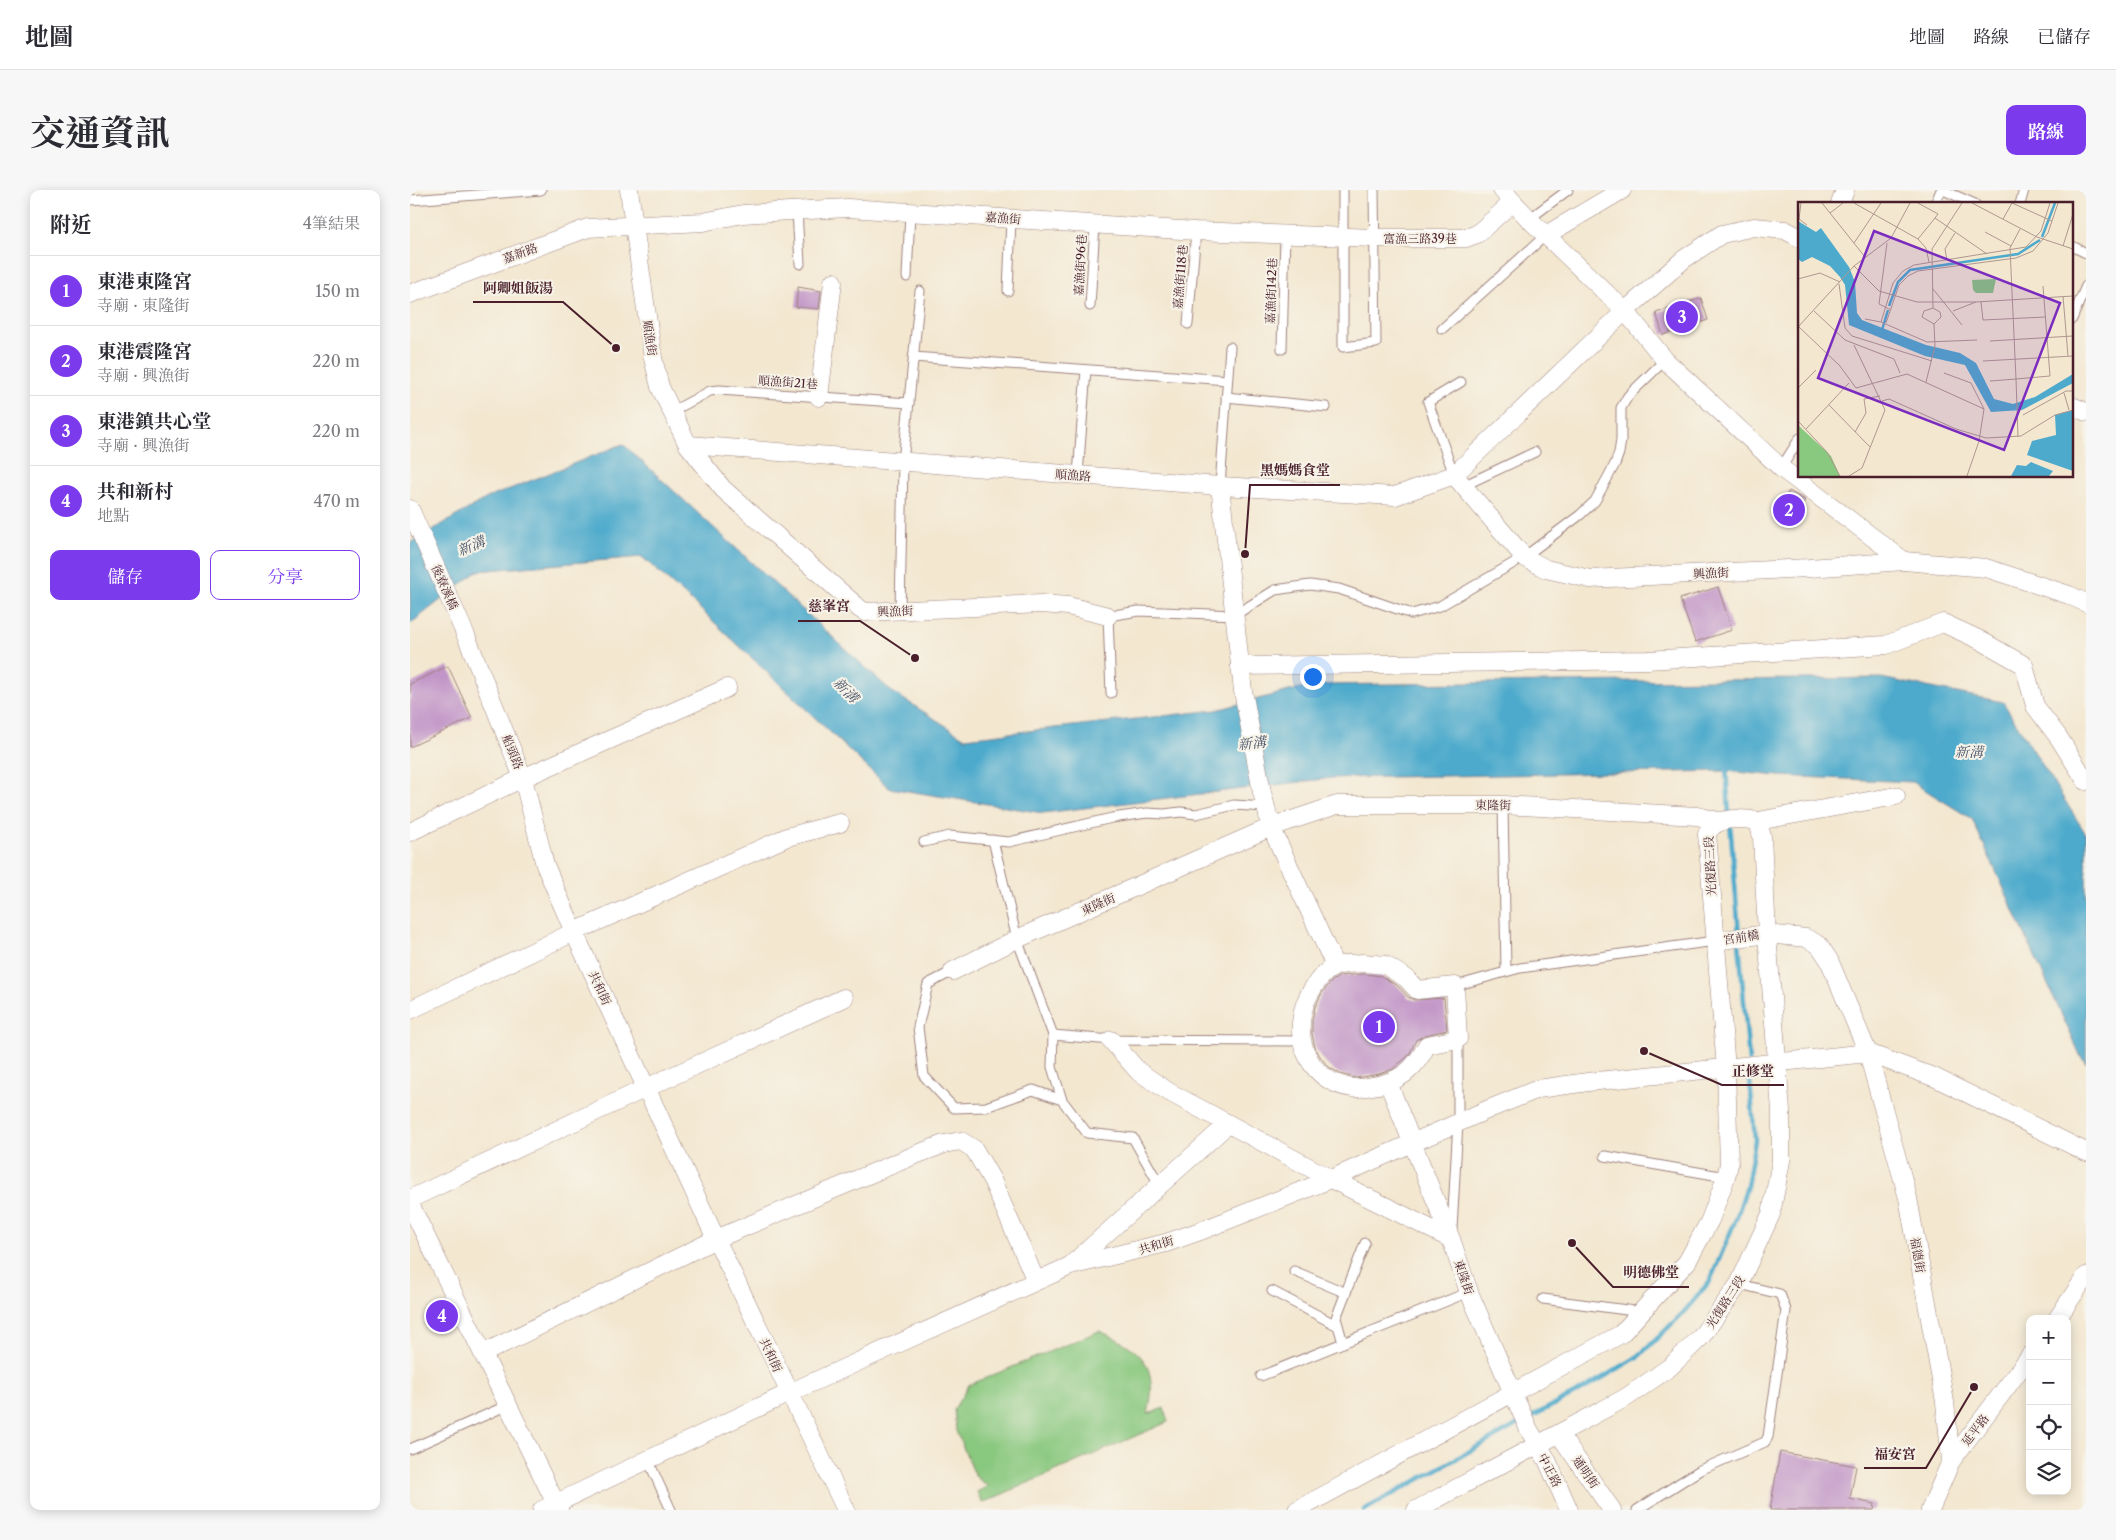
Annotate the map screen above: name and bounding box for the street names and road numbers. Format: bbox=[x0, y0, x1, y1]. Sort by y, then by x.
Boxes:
street label: 嘉漁街 bbox=[985, 209, 1022, 227]
street label: 富漁三路39巷 bbox=[1383, 231, 1457, 246]
street label: 嘉漁街96巷 bbox=[1071, 234, 1089, 296]
street label: 嘉新路 bbox=[501, 240, 539, 266]
street label: 嘉漁街118巷 bbox=[1170, 244, 1190, 310]
street label: 嘉漁街142巷 bbox=[1262, 257, 1280, 325]
street label: 順漁街 bbox=[640, 319, 660, 358]
street label: 順漁街21巷 bbox=[758, 372, 818, 392]
street label: 順漁路 bbox=[1055, 466, 1091, 484]
street label: 後寮溪橋 bbox=[428, 562, 462, 612]
street label: 興漁街 bbox=[1693, 565, 1730, 581]
street label: 興漁街 bbox=[877, 603, 914, 619]
street label: 船頭路 bbox=[499, 732, 527, 772]
street label: 東隆街 bbox=[1475, 797, 1512, 813]
street label: 光復路三段 bbox=[1701, 836, 1719, 896]
street label: 東隆街 bbox=[1078, 889, 1118, 918]
street label: 宮前橋 bbox=[1722, 927, 1760, 947]
street label: 共和街 bbox=[586, 969, 615, 1008]
street label: 共和街 bbox=[1137, 1232, 1176, 1257]
street label: 福德街 bbox=[1907, 1236, 1929, 1275]
street label: 東隆街 bbox=[1451, 1258, 1477, 1297]
street label: 光復路三段 bbox=[1702, 1273, 1748, 1331]
street label: 共和街 bbox=[757, 1336, 786, 1375]
street label: 延平路 bbox=[1958, 1411, 1992, 1449]
street label: 中正路 bbox=[1535, 1451, 1565, 1489]
street label: 通明街 bbox=[1570, 1453, 1603, 1492]

